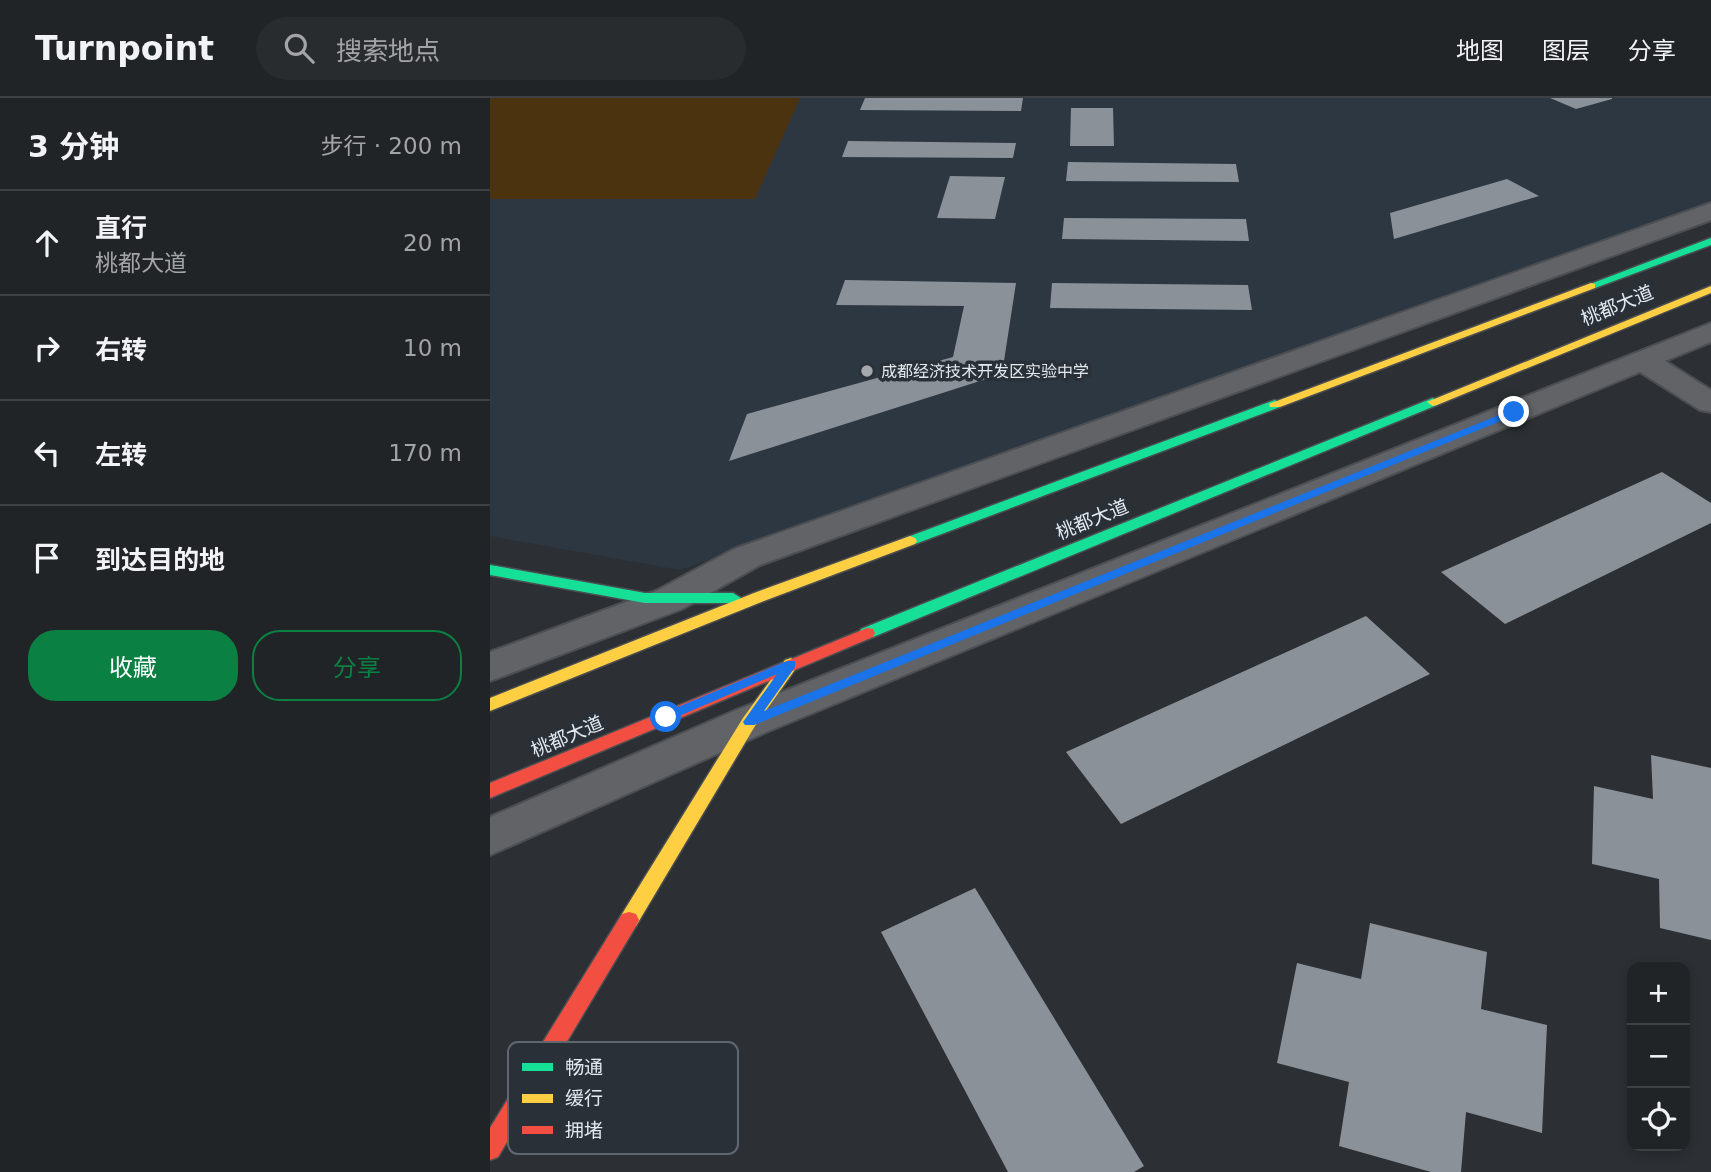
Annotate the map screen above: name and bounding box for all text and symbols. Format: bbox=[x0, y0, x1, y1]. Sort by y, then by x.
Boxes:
search box bbox=[256, 17, 746, 80]
text: Turnpoint bbox=[35, 29, 214, 68]
icon: search bbox=[280, 29, 318, 67]
text: 搜索地点 bbox=[336, 36, 440, 66]
text: 地图 bbox=[1456, 37, 1504, 65]
text: 图层 bbox=[1542, 37, 1590, 65]
text: 分享 bbox=[1628, 37, 1676, 65]
text: 3 分钟 bbox=[28, 129, 119, 164]
text: 步行 · 200 m bbox=[320, 133, 462, 159]
text: 直行 bbox=[95, 213, 147, 243]
icon: ahead bbox=[28, 224, 66, 262]
text: 20 m bbox=[403, 230, 462, 256]
text: 桃都大道 bbox=[95, 250, 187, 276]
street label: 桃都大道 bbox=[1578, 281, 1656, 329]
icon: right bbox=[28, 329, 66, 367]
text: 右转 bbox=[95, 335, 147, 365]
text: 10 m bbox=[403, 335, 462, 361]
place label: 成都经济技术开发区实验中学 bbox=[881, 362, 1089, 381]
marker: 成都经济技术开发区实验中学 bbox=[859, 363, 875, 379]
route end bbox=[1498, 396, 1529, 427]
icon: left bbox=[28, 434, 66, 472]
text: 左转 bbox=[95, 440, 147, 470]
text: 170 m bbox=[388, 440, 462, 466]
street label: 桃都大道 bbox=[1053, 495, 1131, 543]
icon: arrive bbox=[28, 539, 66, 577]
text: 到达目的地 bbox=[95, 545, 225, 575]
button: 收藏 bbox=[28, 630, 238, 701]
button: 分享 bbox=[252, 630, 462, 701]
route start bbox=[650, 701, 681, 732]
street label: 桃都大道 bbox=[528, 711, 606, 761]
map controls bbox=[1627, 962, 1690, 1151]
button: + bbox=[1627, 962, 1690, 1025]
button: − bbox=[1627, 1025, 1690, 1088]
legend bbox=[508, 1042, 738, 1154]
text: 畅通 bbox=[565, 1056, 603, 1078]
text: 缓行 bbox=[565, 1087, 603, 1109]
button: locate bbox=[1627, 1088, 1690, 1151]
text: 拥堵 bbox=[565, 1119, 603, 1141]

